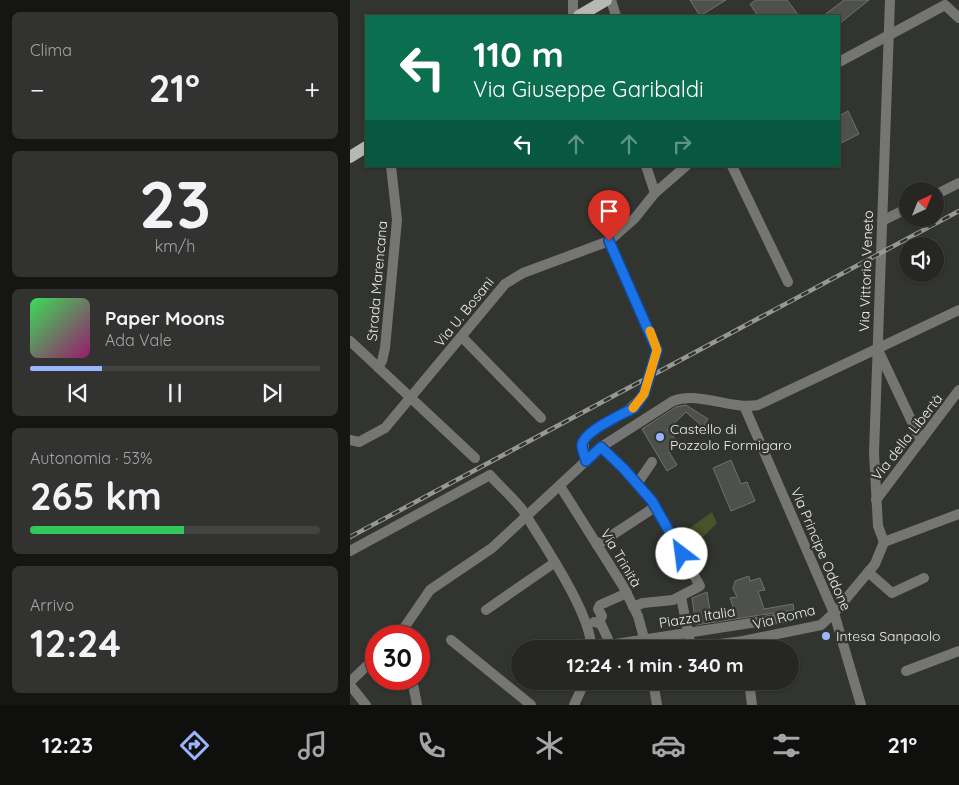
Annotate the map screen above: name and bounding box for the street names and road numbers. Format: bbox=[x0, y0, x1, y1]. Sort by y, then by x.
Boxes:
street label: Via Vittorio Veneto bbox=[855, 210, 877, 332]
street label: Strada Marencana bbox=[363, 220, 391, 342]
street label: Via U. Bosani bbox=[430, 273, 498, 351]
street label: Via della Libertà bbox=[868, 390, 946, 484]
street label: Via Principe Oddone bbox=[787, 485, 855, 613]
street label: Via Trinità bbox=[597, 526, 645, 590]
street label: Via Roma bbox=[751, 601, 817, 633]
street label: Piazza Italia bbox=[658, 602, 736, 632]

